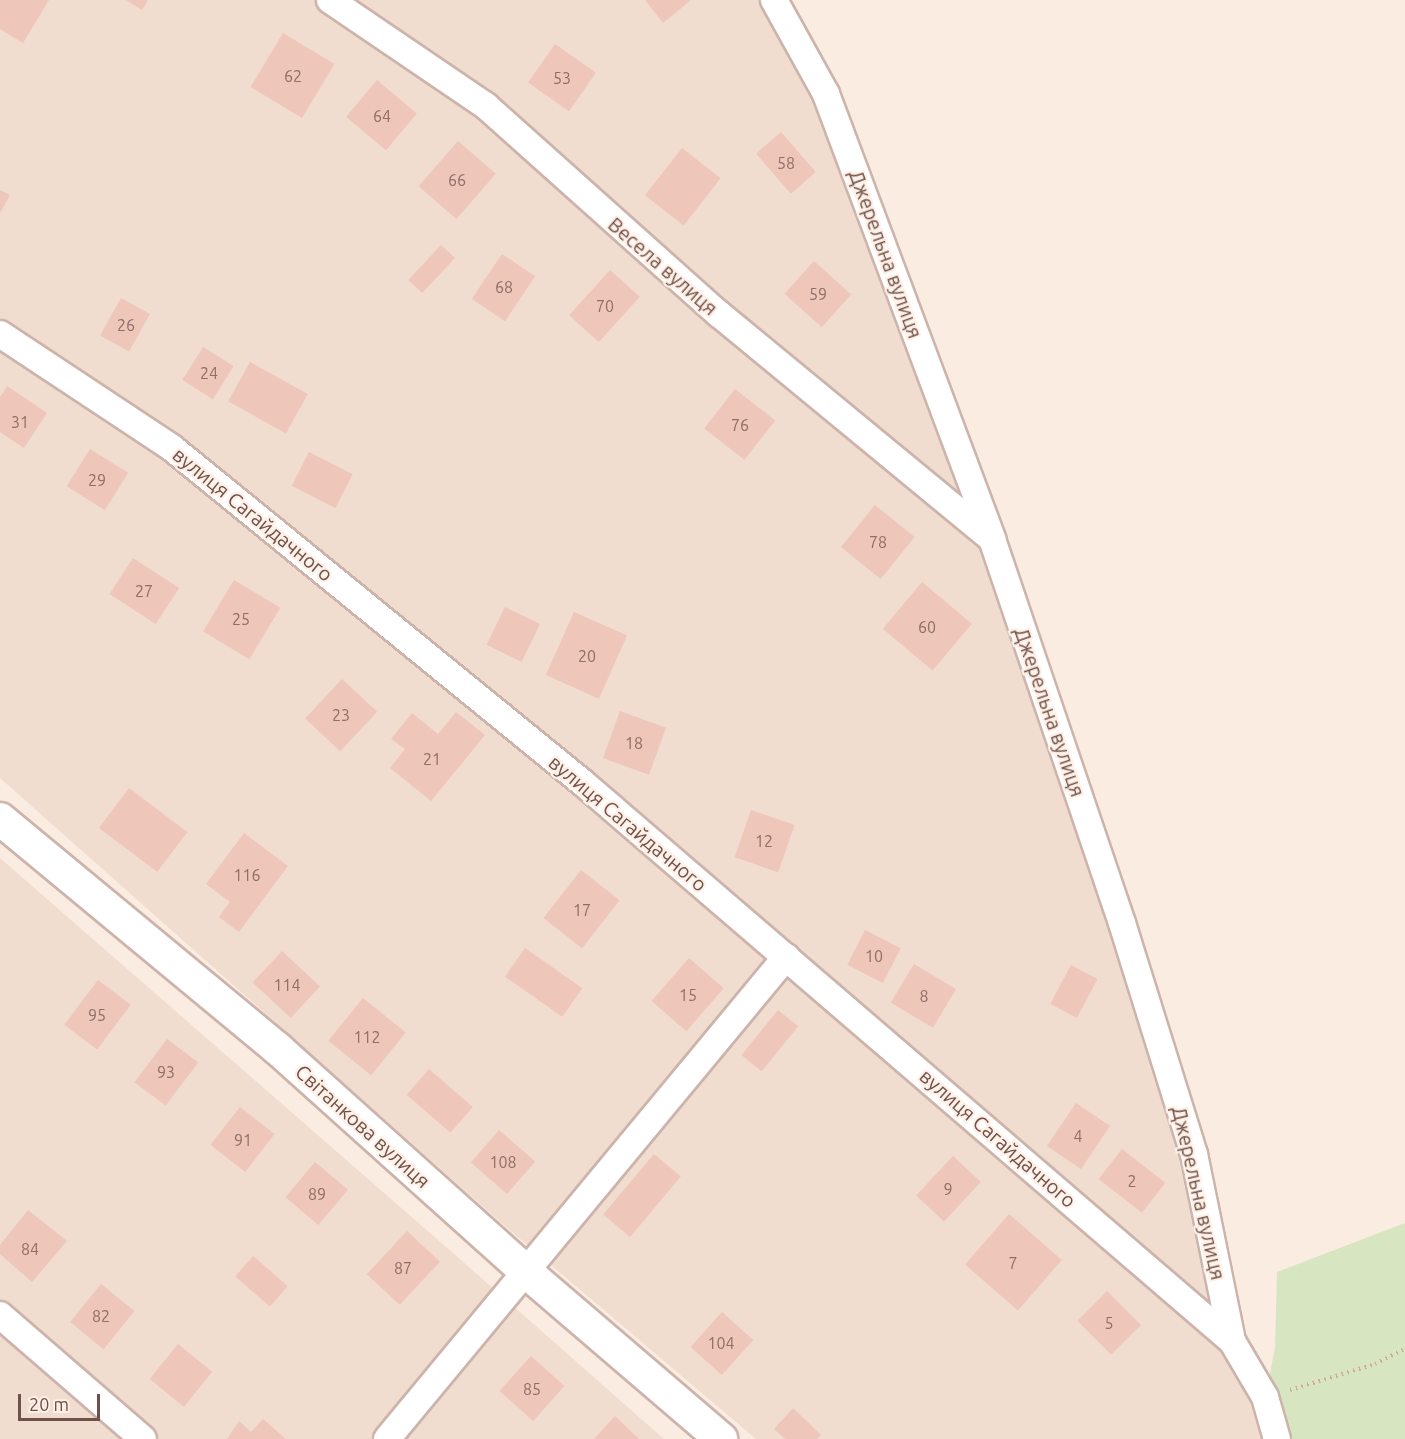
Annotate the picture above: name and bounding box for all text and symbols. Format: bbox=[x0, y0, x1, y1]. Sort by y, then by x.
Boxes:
house number: 62 bbox=[284, 66, 302, 86]
house number: 53 bbox=[553, 68, 571, 88]
house number: 64 bbox=[373, 106, 391, 126]
house number: 58 bbox=[777, 153, 795, 173]
street label: Джерельна вулиця bbox=[844, 166, 928, 342]
house number: 66 bbox=[448, 170, 466, 190]
street label: Весела вулиця bbox=[603, 212, 723, 320]
house number: 68 bbox=[495, 277, 513, 297]
house number: 59 bbox=[809, 284, 827, 304]
house number: 70 bbox=[596, 296, 614, 316]
house number: 26 bbox=[117, 315, 135, 335]
house number: 24 bbox=[200, 363, 218, 383]
house number: 31 bbox=[11, 412, 29, 432]
house number: 76 bbox=[731, 415, 749, 435]
street label: вулиця Сагайдачного bbox=[168, 442, 338, 586]
house number: 29 bbox=[88, 470, 106, 490]
house number: 78 bbox=[869, 532, 887, 552]
house number: 27 bbox=[135, 581, 153, 601]
house number: 25 bbox=[232, 609, 250, 629]
house number: 60 bbox=[918, 617, 936, 637]
street label: Джерельна вулиця bbox=[1010, 624, 1090, 800]
house number: 20 bbox=[578, 646, 596, 666]
house number: 23 bbox=[332, 705, 350, 725]
house number: 18 bbox=[625, 733, 643, 753]
house number: 21 bbox=[423, 749, 441, 769]
street label: вулиця Сагайдачного bbox=[544, 750, 712, 896]
house number: 12 bbox=[755, 831, 773, 851]
house number: 116 bbox=[233, 865, 261, 885]
house number: 17 bbox=[573, 900, 591, 920]
house number: 10 bbox=[865, 946, 883, 966]
house number: 114 bbox=[273, 975, 301, 995]
house number: 15 bbox=[679, 985, 697, 1005]
house number: 8 bbox=[919, 986, 929, 1006]
house number: 95 bbox=[88, 1005, 106, 1025]
house number: 112 bbox=[353, 1027, 381, 1047]
street label: Світанкова вулиця bbox=[291, 1059, 435, 1193]
house number: 93 bbox=[157, 1062, 175, 1082]
street label: вулиця Сагайдачного bbox=[915, 1064, 1081, 1212]
street label: Джерельна вулиця bbox=[1167, 1104, 1231, 1282]
house number: 4 bbox=[1073, 1126, 1083, 1146]
house number: 91 bbox=[234, 1130, 252, 1150]
house number: 108 bbox=[489, 1152, 517, 1172]
house number: 2 bbox=[1127, 1171, 1137, 1191]
house number: 9 bbox=[943, 1179, 953, 1199]
house number: 89 bbox=[308, 1184, 326, 1204]
house number: 84 bbox=[21, 1239, 39, 1259]
house number: 7 bbox=[1008, 1253, 1018, 1273]
house number: 87 bbox=[394, 1258, 412, 1278]
house number: 82 bbox=[92, 1306, 110, 1326]
house number: 5 bbox=[1104, 1313, 1114, 1333]
house number: 104 bbox=[707, 1333, 735, 1353]
house number: 85 bbox=[523, 1379, 541, 1399]
scale bar bbox=[21, 1382, 104, 1420]
text: 20 m bbox=[29, 1394, 69, 1414]

